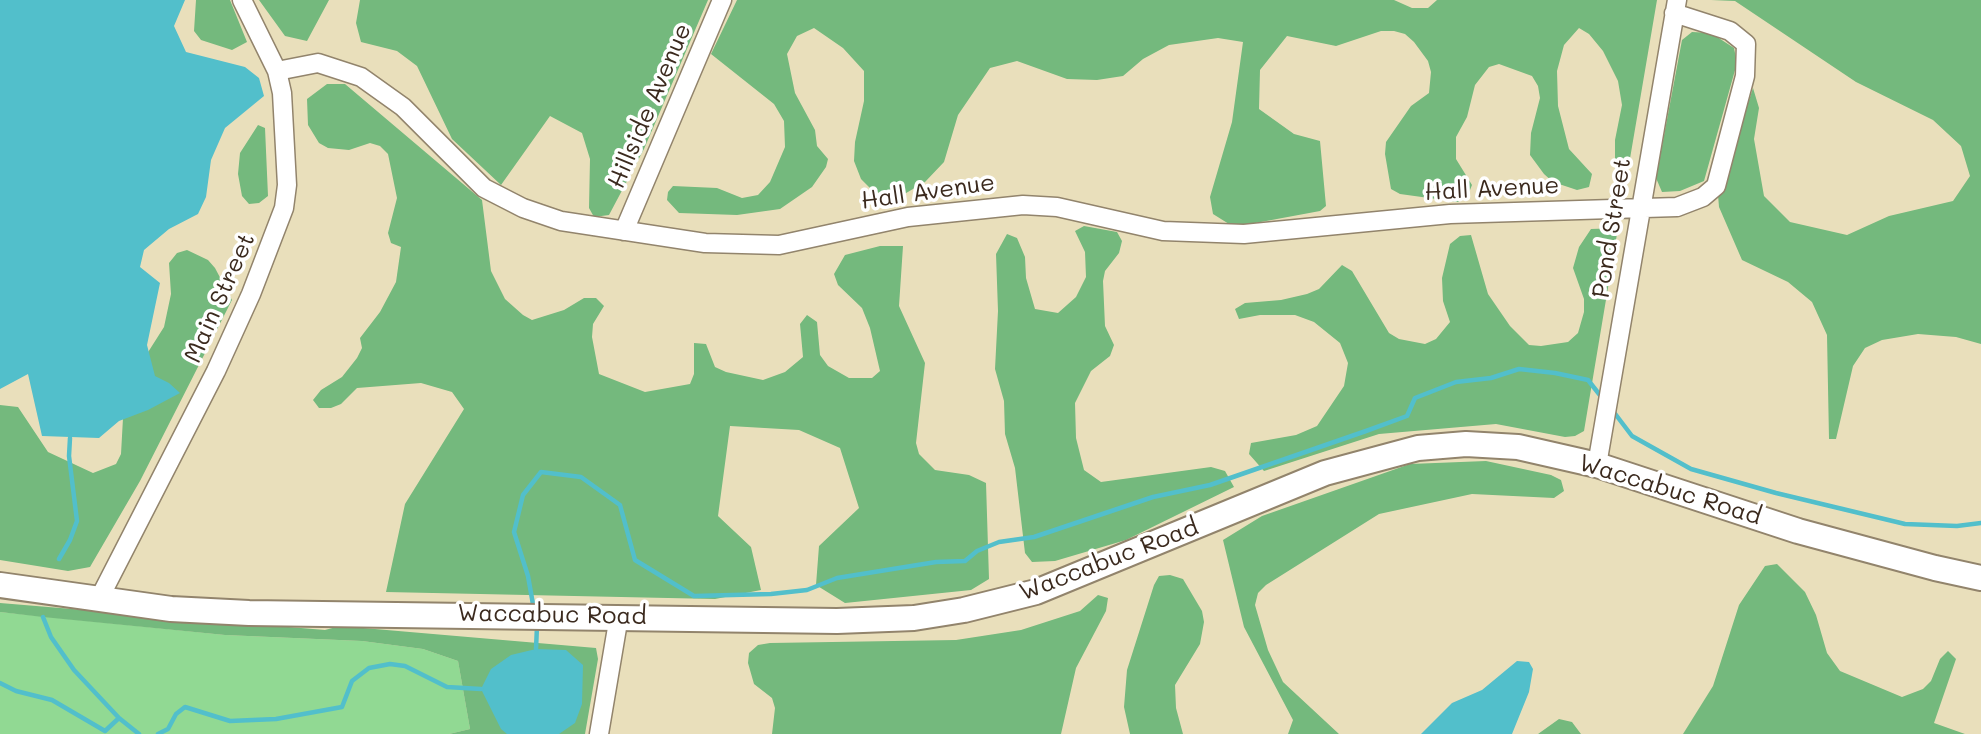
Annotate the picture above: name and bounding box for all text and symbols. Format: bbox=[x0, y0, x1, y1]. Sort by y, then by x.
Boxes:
street label: Hillside Avenue bbox=[602, 19, 698, 193]
street label: Pond Street bbox=[1587, 156, 1637, 300]
street label: Hall Avenue bbox=[859, 168, 997, 216]
street label: Hall Avenue bbox=[1424, 171, 1560, 207]
street label: Main Street bbox=[179, 229, 261, 367]
street label: Waccabuc Road bbox=[1575, 449, 1765, 531]
street label: Waccabuc Road bbox=[1016, 513, 1202, 607]
street label: Waccabuc Road bbox=[457, 599, 647, 631]

